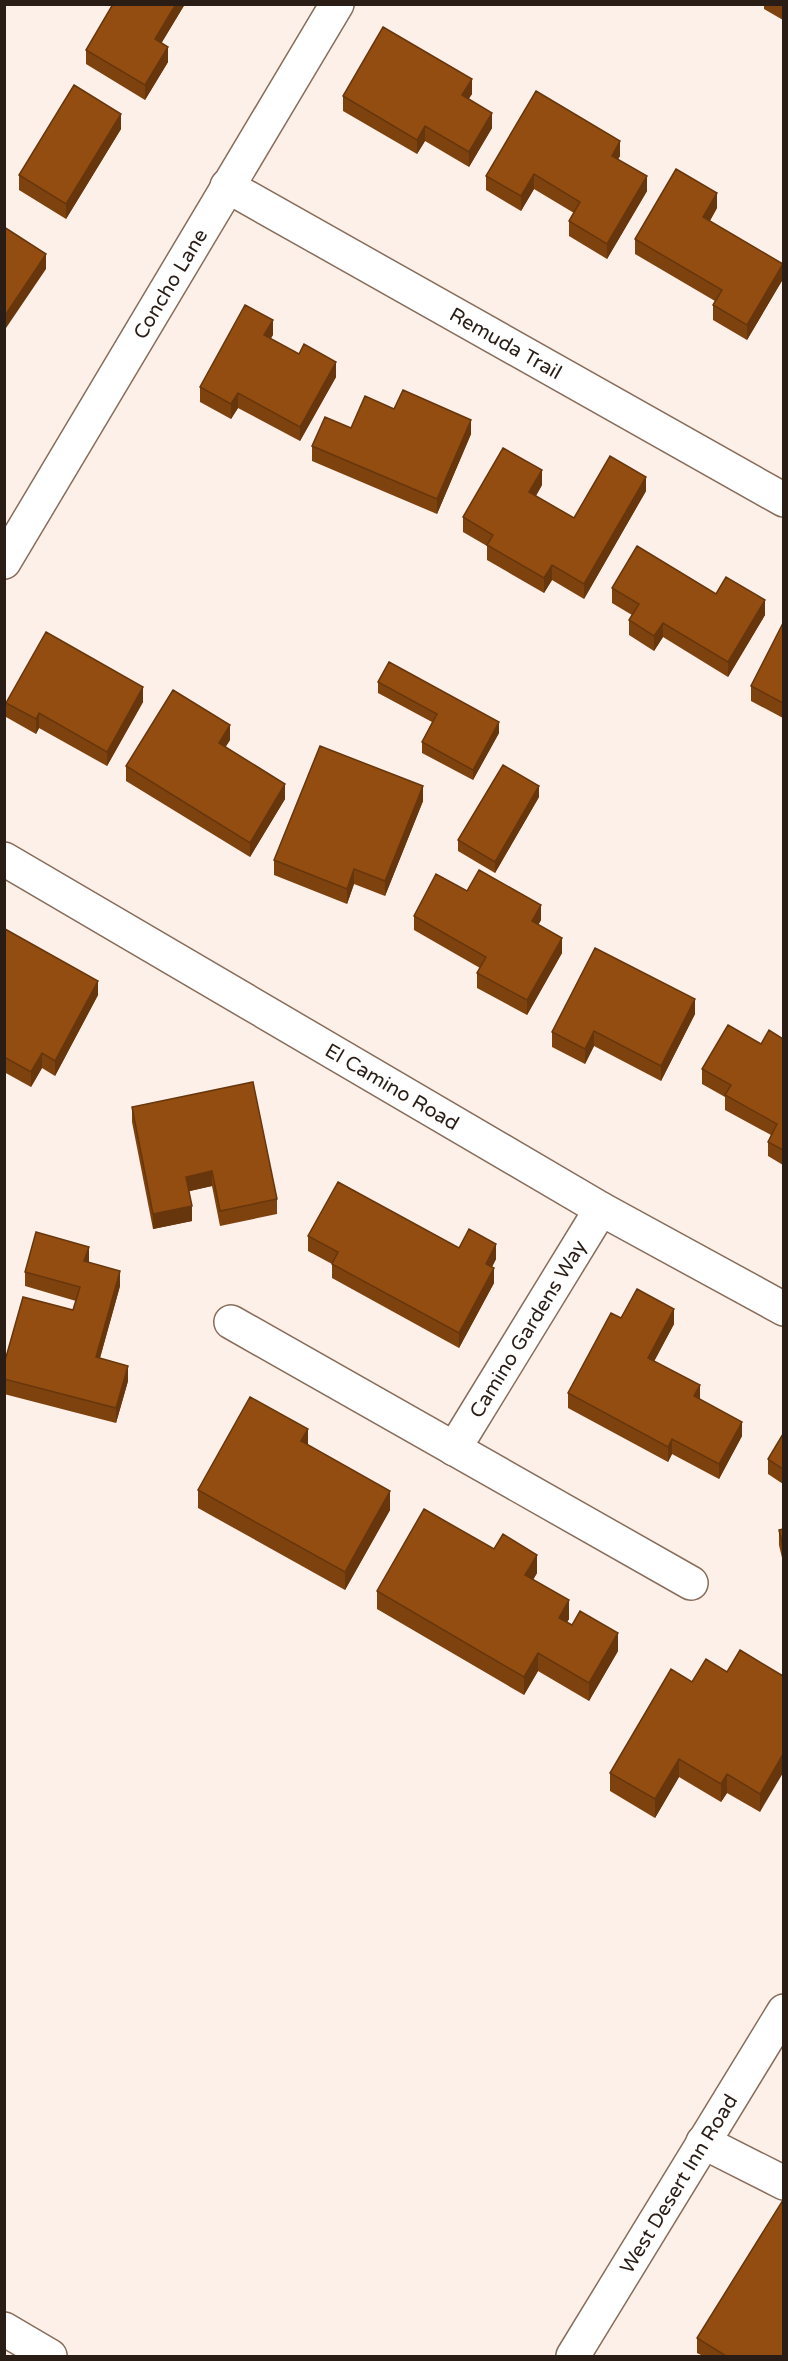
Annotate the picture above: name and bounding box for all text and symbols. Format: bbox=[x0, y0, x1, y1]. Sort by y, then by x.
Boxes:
street label: Concho Lane bbox=[129, 225, 213, 344]
street label: Remuda Trail bbox=[445, 303, 566, 385]
street label: El Camino Road bbox=[320, 1039, 463, 1136]
street label: Camino Gardens Way bbox=[465, 1236, 592, 1423]
street label: West Desert Inn Road bbox=[615, 2090, 743, 2278]

